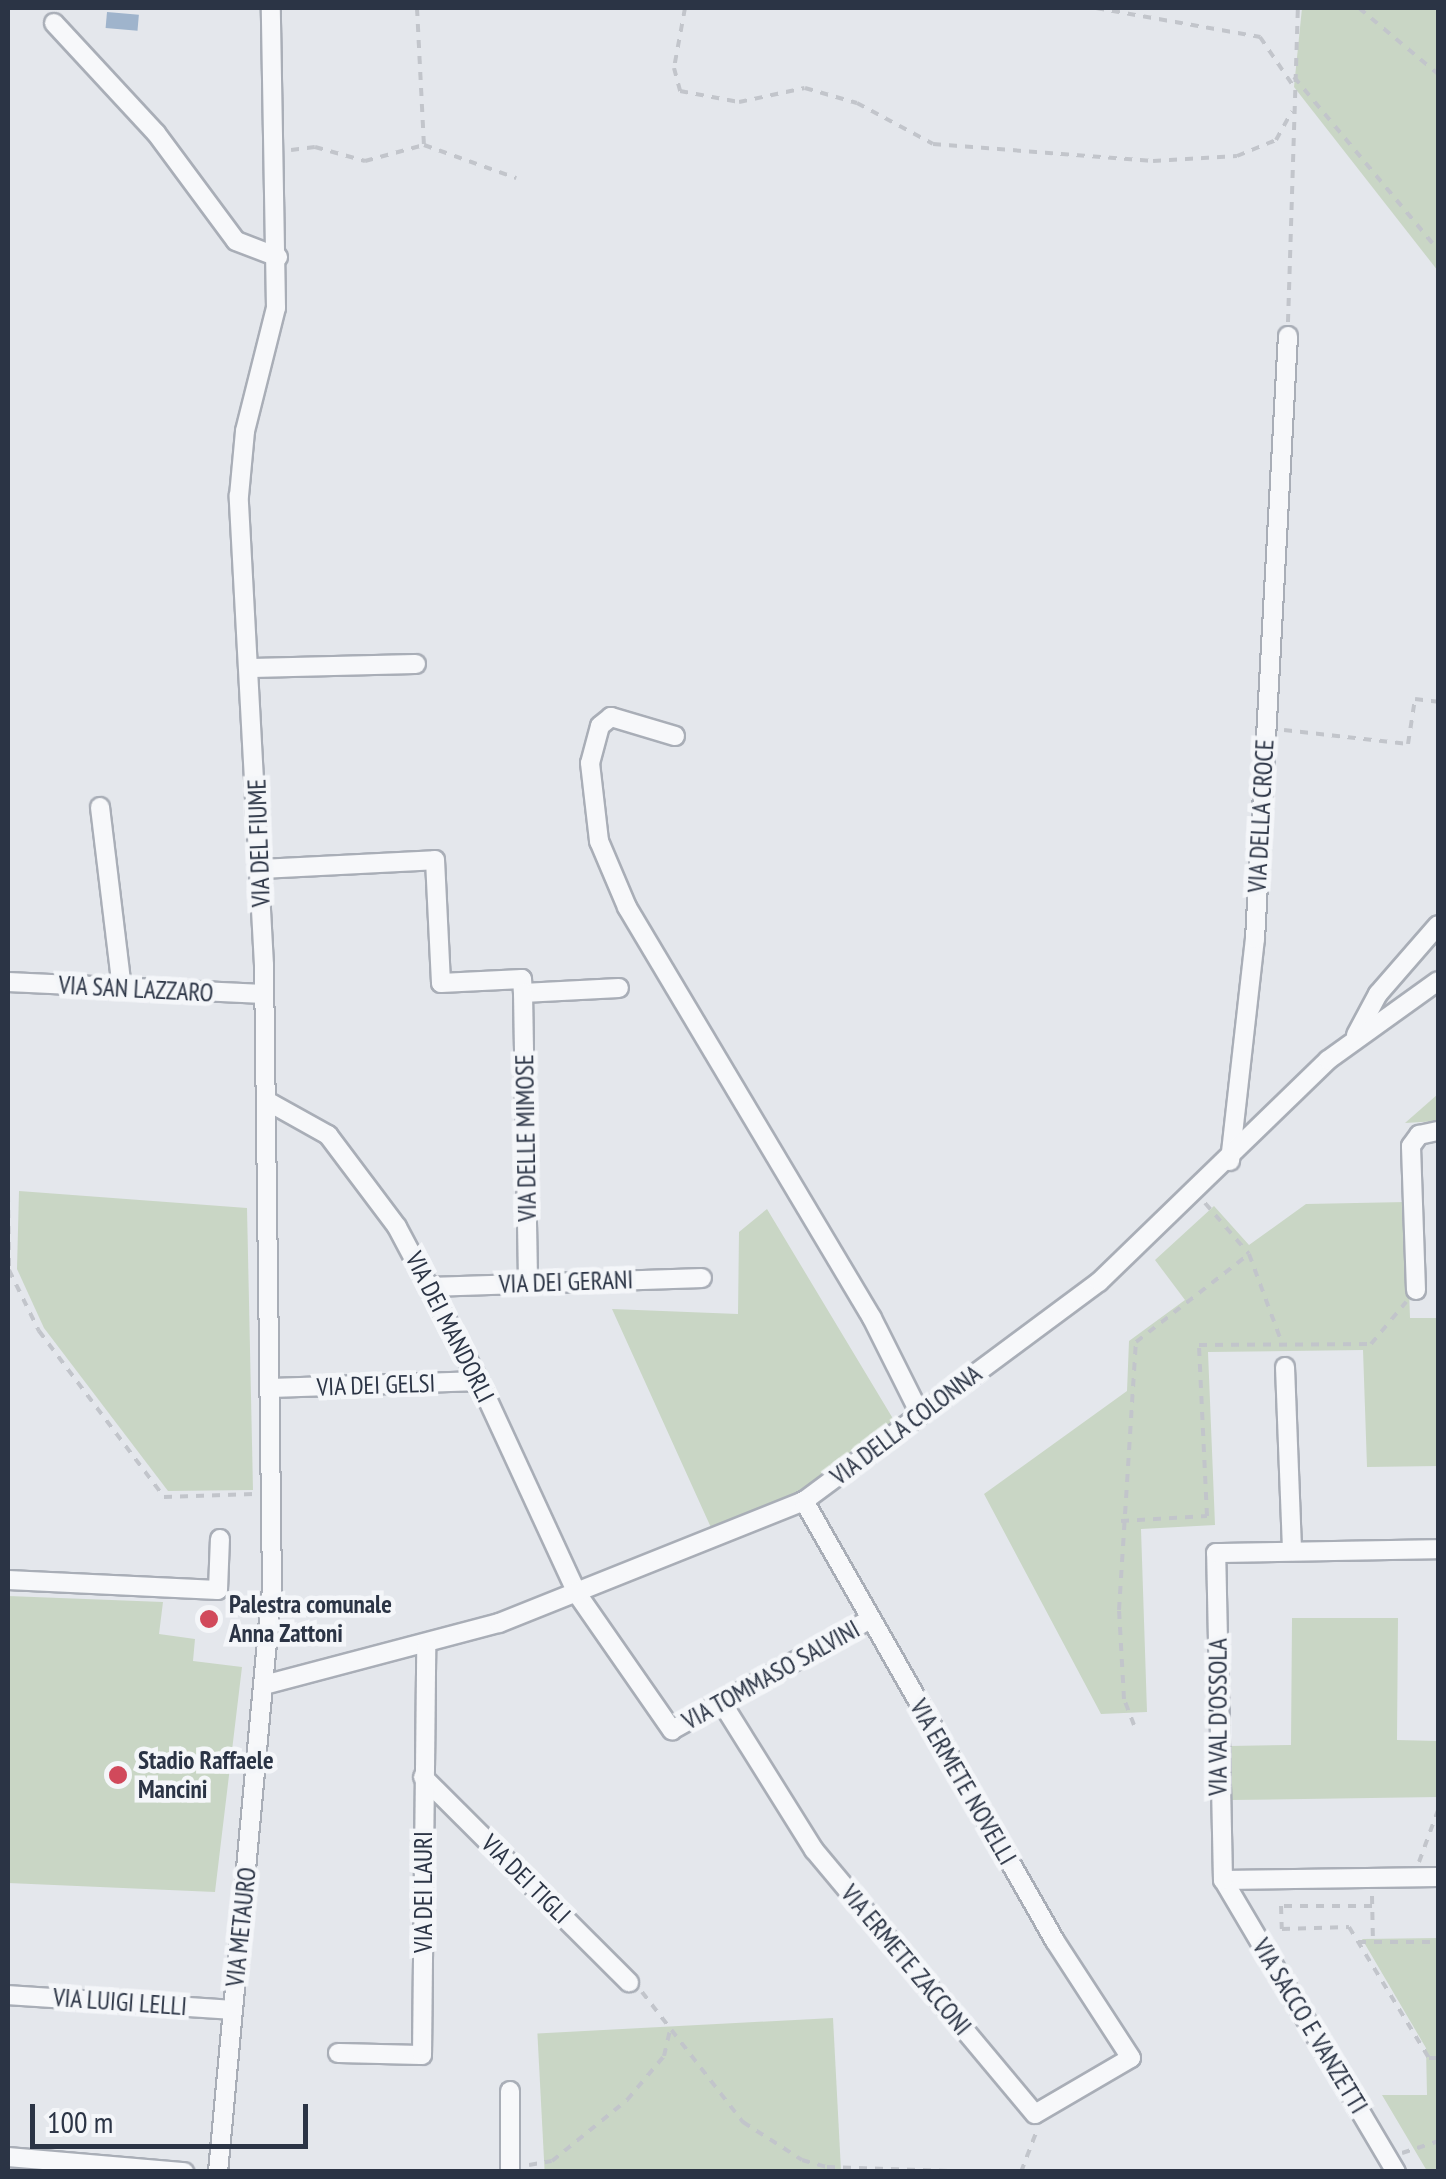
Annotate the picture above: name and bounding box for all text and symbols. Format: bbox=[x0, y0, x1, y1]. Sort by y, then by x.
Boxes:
street label: VIA DELLA CROCE bbox=[1242, 738, 1280, 894]
street label: VIA DEL FIUME bbox=[242, 778, 276, 908]
street label: VIA SAN LAZZARO bbox=[57, 970, 215, 1008]
street label: VIA DELLE MIMOSE bbox=[510, 1054, 542, 1222]
street label: VIA DEI MANDORLI bbox=[399, 1246, 501, 1408]
street label: VIA DEI GERANI bbox=[498, 1265, 634, 1299]
street label: VIA DELLA COLONNA bbox=[824, 1358, 988, 1492]
street label: VIA DEI GELSI bbox=[316, 1368, 436, 1402]
place label: Palestra comunale Anna Zattoni bbox=[229, 1590, 392, 1649]
marker: Palestra comunale Anna Zattoni bbox=[198, 1608, 220, 1630]
street label: VIA TOMMASO SALVINI bbox=[677, 1614, 865, 1736]
street label: VIA VAL D'OSSOLA bbox=[1203, 1637, 1233, 1797]
street label: VIA ERMETE NOVELLI bbox=[903, 1694, 1023, 1870]
place label: Stadio Raffaele Mancini bbox=[138, 1746, 274, 1805]
marker: Stadio Raffaele Mancini bbox=[107, 1764, 129, 1786]
street label: VIA DEI TIGLI bbox=[475, 1828, 577, 1930]
street label: VIA DEI LAURI bbox=[408, 1831, 438, 1953]
street label: VIA METAURO bbox=[220, 1865, 262, 1989]
street label: VIA ERMETE ZACCONI bbox=[834, 1878, 978, 2042]
street label: VIA SACCO E VANZETTI bbox=[1246, 1933, 1374, 2119]
street label: VIA LUIGI LELLI bbox=[52, 1982, 188, 2022]
scale bar bbox=[35, 2084, 312, 2146]
text: 100 m bbox=[47, 2102, 113, 2141]

